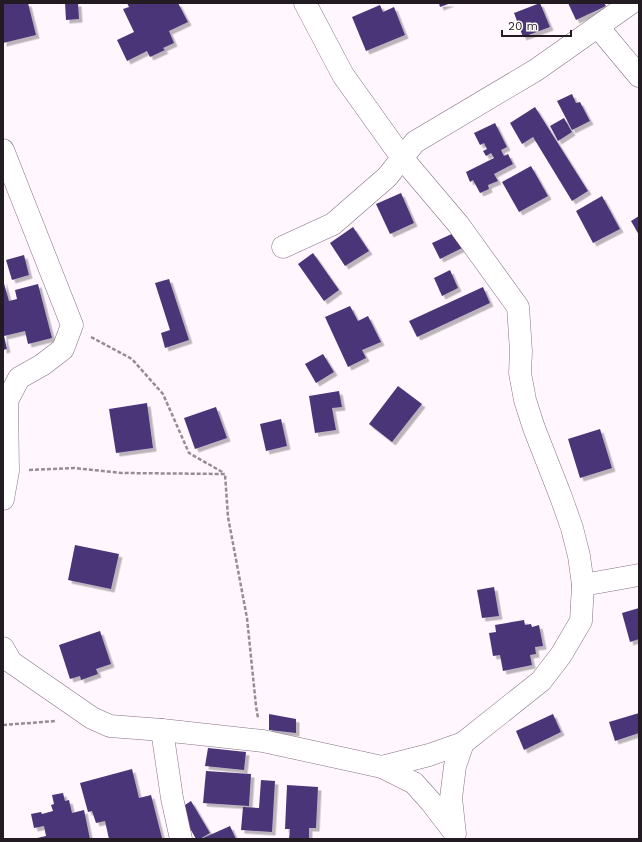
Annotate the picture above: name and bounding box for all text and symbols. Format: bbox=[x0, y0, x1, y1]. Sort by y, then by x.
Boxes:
scale bar bbox=[502, 12, 571, 38]
text: 20 m bbox=[508, 19, 538, 33]

